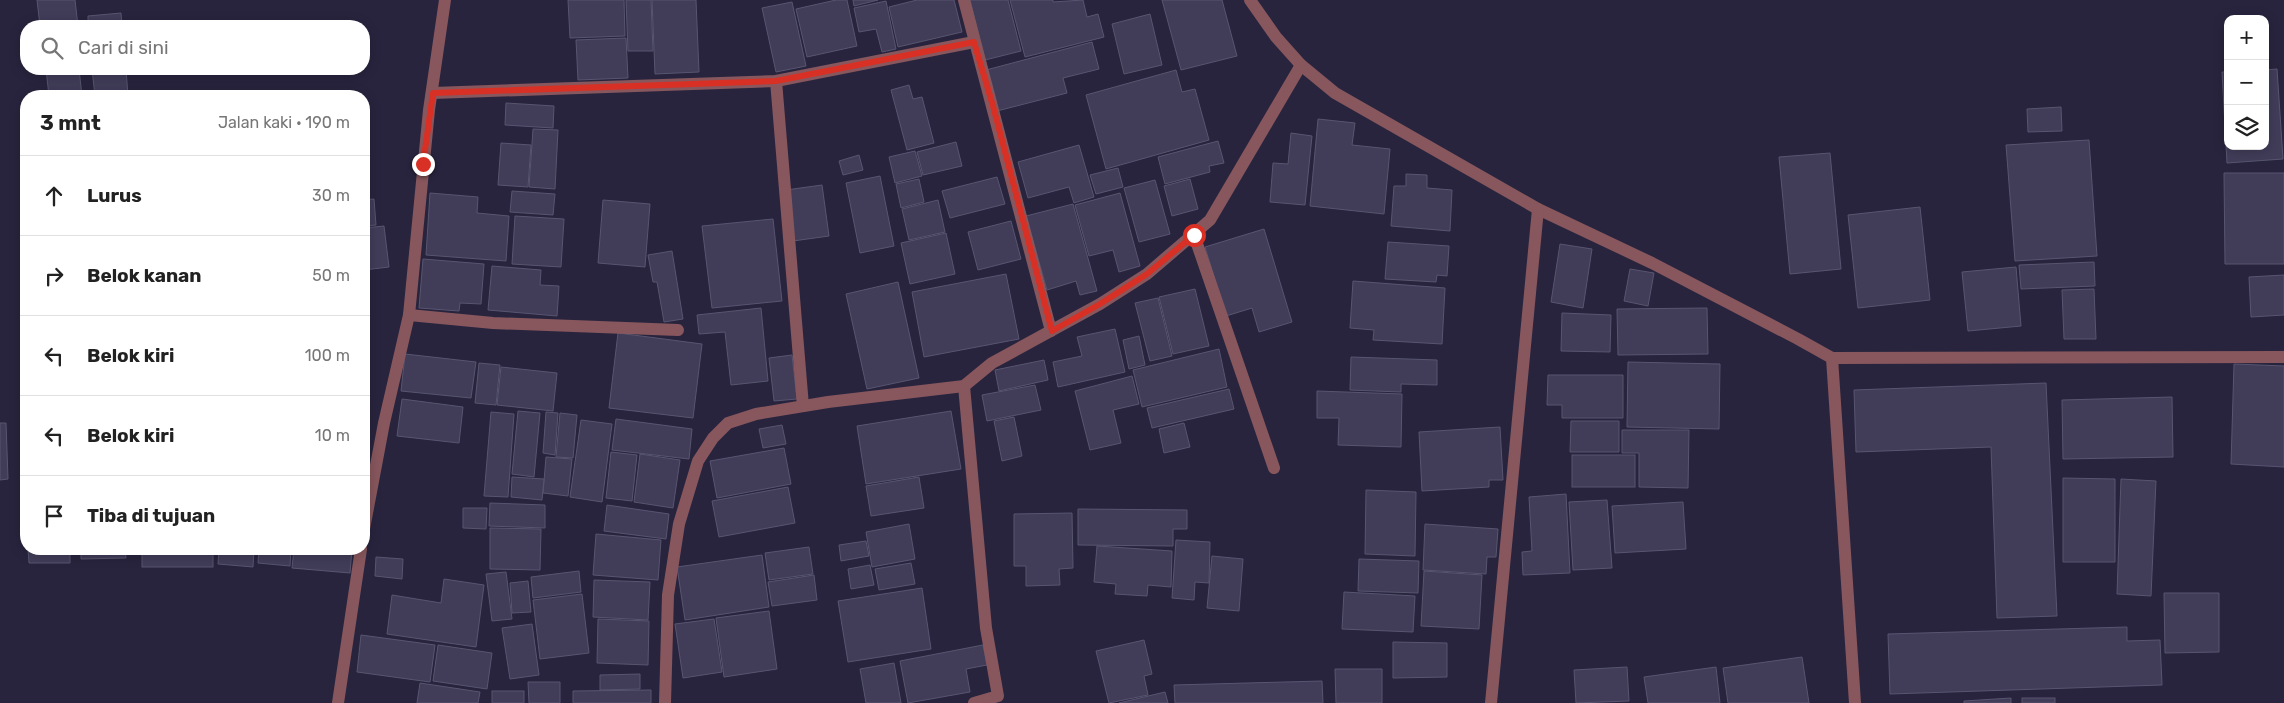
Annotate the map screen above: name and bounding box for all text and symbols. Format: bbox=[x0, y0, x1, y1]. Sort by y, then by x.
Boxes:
map controls bbox=[2224, 15, 2269, 150]
button: + bbox=[2224, 15, 2269, 60]
search box bbox=[20, 20, 370, 75]
icon: search bbox=[38, 34, 66, 62]
text: Cari di sini bbox=[78, 36, 169, 59]
button: − bbox=[2224, 60, 2269, 105]
button: layers bbox=[2224, 105, 2269, 150]
text: 3 mnt bbox=[40, 110, 101, 135]
text: Jalan kaki · 190 m bbox=[218, 113, 350, 132]
route end bbox=[412, 153, 435, 176]
icon: ahead bbox=[40, 182, 68, 210]
text: Lurus bbox=[87, 184, 142, 207]
text: 30 m bbox=[312, 186, 350, 205]
route start bbox=[1183, 224, 1206, 247]
icon: right bbox=[40, 262, 68, 290]
text: Belok kanan bbox=[87, 264, 202, 287]
text: 50 m bbox=[312, 266, 350, 285]
icon: left bbox=[40, 342, 68, 370]
text: Belok kiri bbox=[87, 344, 174, 367]
text: 100 m bbox=[305, 346, 350, 365]
icon: left bbox=[40, 422, 68, 450]
text: Belok kiri bbox=[87, 424, 174, 447]
text: 10 m bbox=[315, 426, 350, 445]
icon: arrive bbox=[40, 502, 68, 530]
text: Tiba di tujuan bbox=[87, 504, 215, 527]

